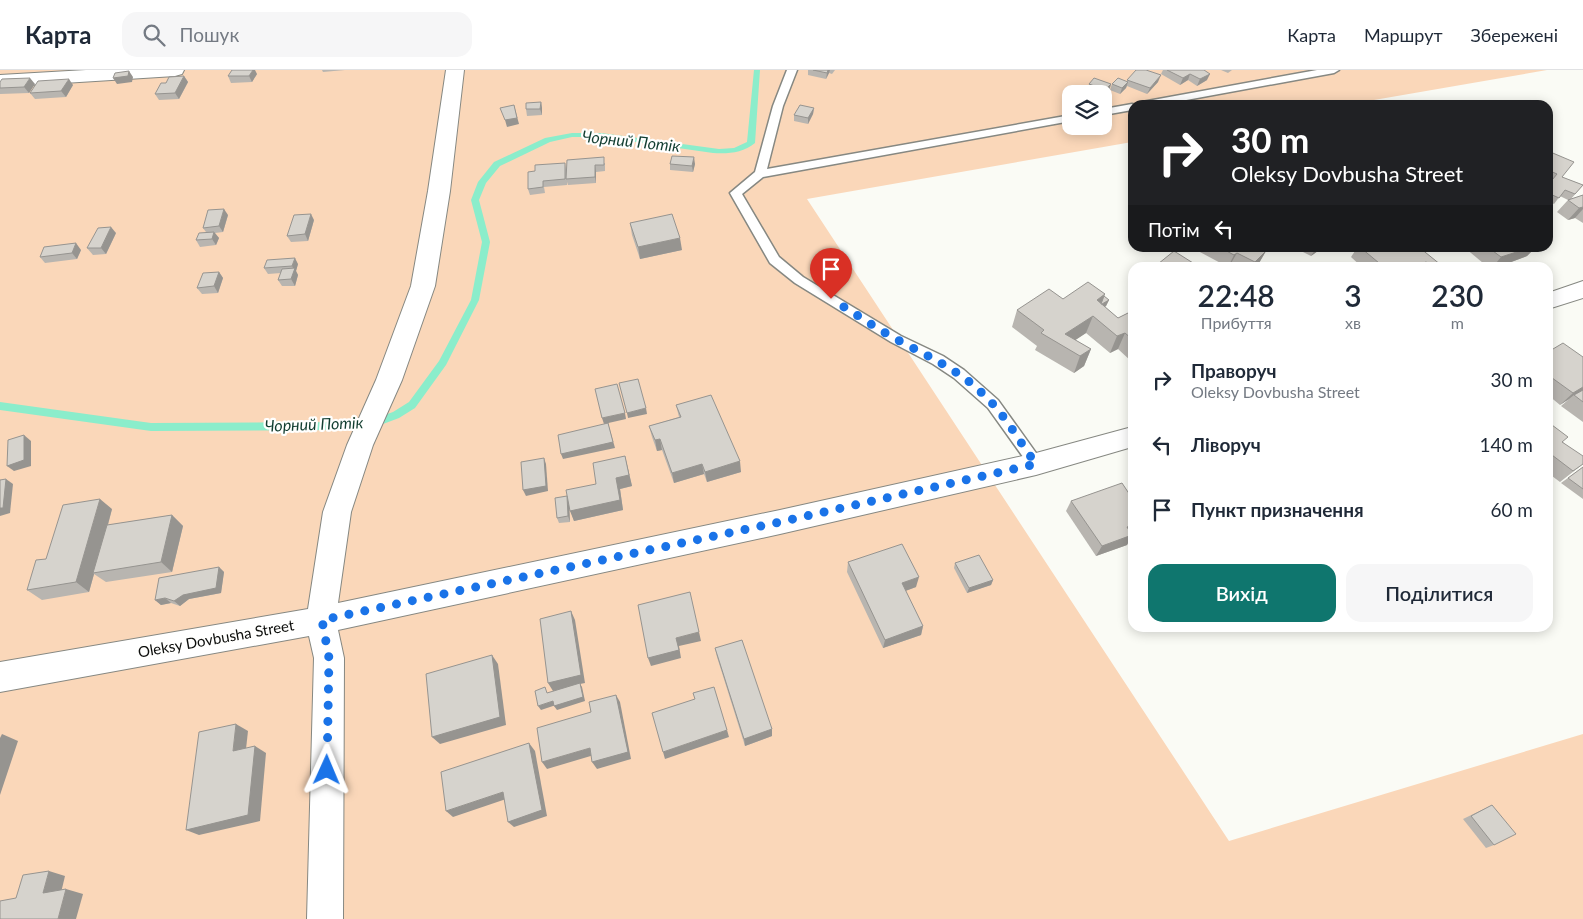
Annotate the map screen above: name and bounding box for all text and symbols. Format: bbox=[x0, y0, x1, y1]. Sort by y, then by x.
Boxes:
search box bbox=[122, 12, 472, 57]
text: Карта bbox=[25, 20, 92, 49]
icon: search bbox=[140, 21, 168, 49]
text: Пошук bbox=[180, 23, 239, 46]
text: Карта bbox=[1287, 24, 1336, 46]
text: Маршрут bbox=[1364, 24, 1443, 46]
text: Збережені bbox=[1471, 24, 1558, 46]
map controls bbox=[1062, 85, 1112, 135]
button: layers bbox=[1062, 85, 1112, 135]
text: 30 m bbox=[1231, 118, 1309, 160]
icon: right bbox=[1148, 120, 1213, 185]
water label: Чорний Потік bbox=[581, 126, 681, 155]
text: Oleksy Dovbusha Street bbox=[1231, 160, 1463, 187]
icon: left bbox=[1210, 215, 1238, 243]
text: Потім bbox=[1148, 218, 1200, 241]
pin bbox=[810, 248, 852, 299]
icon: arrive bbox=[817, 255, 845, 283]
text: 22:48 bbox=[1198, 277, 1275, 313]
text: 3 bbox=[1344, 277, 1362, 313]
text: 230 bbox=[1431, 277, 1483, 313]
text: Прибуття bbox=[1201, 313, 1272, 332]
text: хв bbox=[1345, 313, 1361, 332]
text: m bbox=[1451, 313, 1464, 332]
text: Праворуч bbox=[1191, 359, 1276, 382]
icon: right bbox=[1148, 366, 1176, 394]
text: 30 m bbox=[1490, 368, 1533, 391]
text: Oleksy Dovbusha Street bbox=[1191, 382, 1360, 401]
water label: Чорний Потік bbox=[264, 412, 364, 435]
icon: left bbox=[1148, 431, 1176, 459]
text: Ліворуч bbox=[1191, 433, 1261, 456]
text: 140 m bbox=[1479, 433, 1533, 456]
icon: arrive bbox=[1148, 496, 1176, 524]
text: Пункт призначення bbox=[1191, 498, 1364, 521]
text: 60 m bbox=[1490, 498, 1533, 521]
button: Вихід bbox=[1148, 564, 1336, 622]
button: Поділитися bbox=[1346, 564, 1533, 622]
street label: Oleksy Dovbusha Street bbox=[136, 615, 296, 661]
position arrow bbox=[300, 743, 352, 795]

